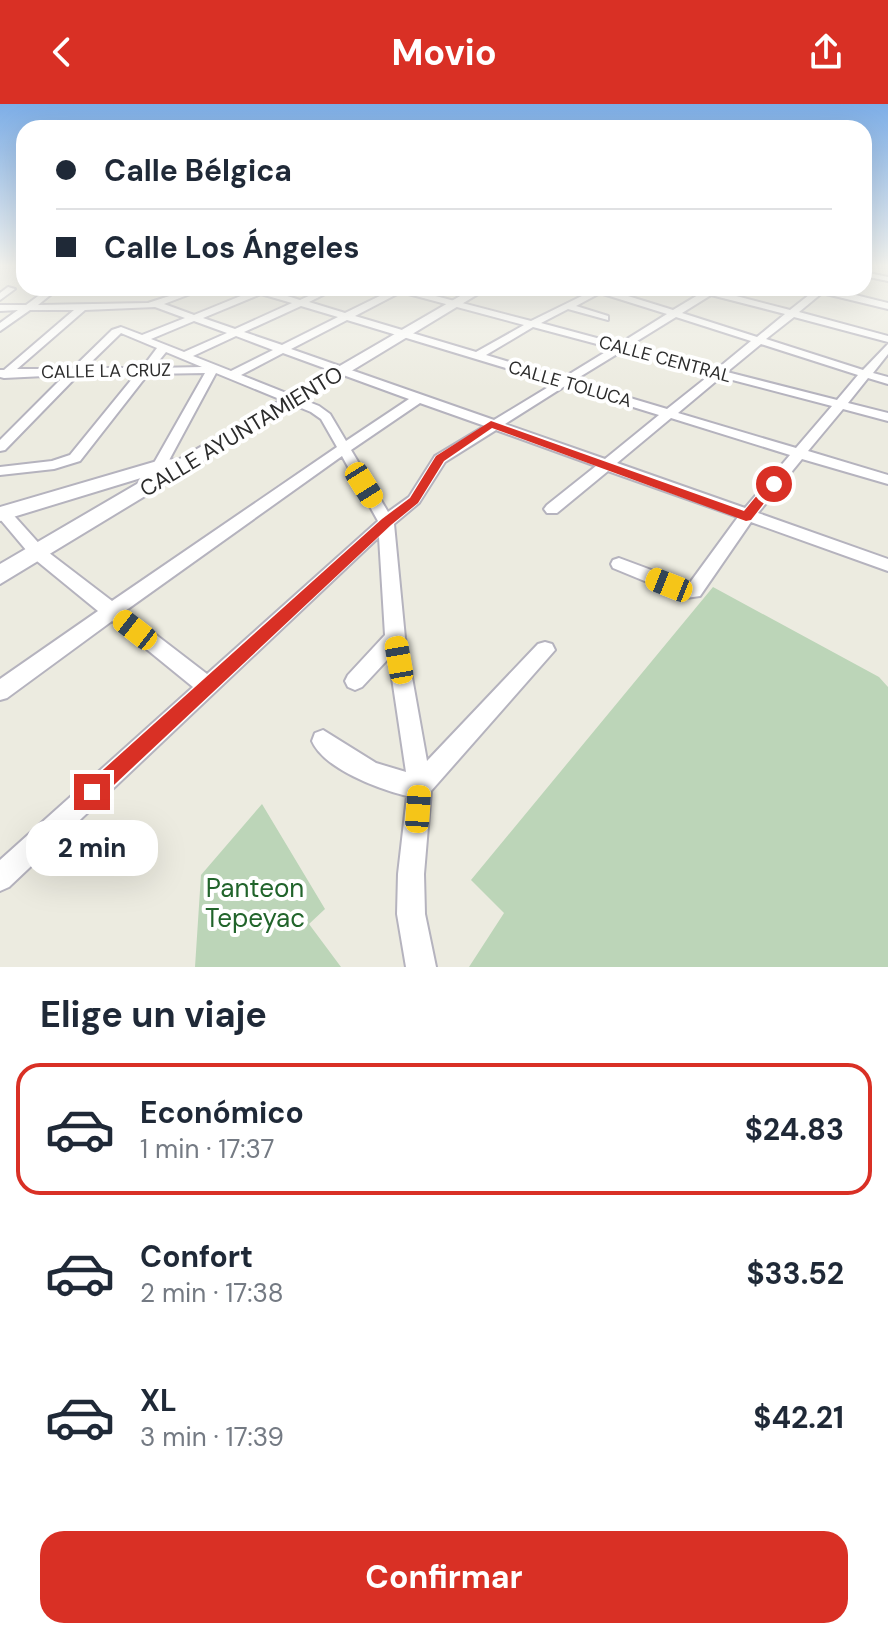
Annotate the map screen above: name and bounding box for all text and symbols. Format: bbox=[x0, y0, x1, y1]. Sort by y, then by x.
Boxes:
text: Movio bbox=[391, 29, 497, 76]
icon: back bbox=[40, 30, 84, 74]
icon: share bbox=[804, 30, 848, 74]
text: Calle Bélgica bbox=[104, 151, 292, 190]
text: Calle Los Ángeles bbox=[104, 228, 359, 267]
street label: CALLE CENTRAL bbox=[596, 330, 734, 388]
street label: CALLE TOLUCA bbox=[506, 355, 634, 413]
street label: CALLE LA CRUZ bbox=[41, 358, 171, 384]
street label: CALLE AYUNTAMIENTO bbox=[134, 359, 348, 504]
car bbox=[341, 458, 387, 512]
route start bbox=[756, 466, 792, 502]
car bbox=[642, 565, 696, 605]
car bbox=[109, 606, 161, 654]
car bbox=[383, 634, 415, 686]
route end bbox=[74, 774, 110, 810]
car bbox=[404, 784, 432, 834]
callout: 2 min bbox=[26, 820, 158, 876]
text: 2 min bbox=[58, 831, 126, 865]
park label: Panteon Tepeyac bbox=[205, 871, 305, 935]
text: Elige un viaje bbox=[40, 991, 267, 1038]
icon: car bbox=[44, 1093, 116, 1165]
text: Económico bbox=[140, 1093, 304, 1132]
text: $24.83 bbox=[745, 1110, 844, 1149]
text: 1 min · 17:37 bbox=[140, 1132, 274, 1166]
icon: car bbox=[44, 1237, 116, 1309]
text: Confort bbox=[140, 1237, 253, 1276]
text: $33.52 bbox=[746, 1254, 844, 1293]
text: 2 min · 17:38 bbox=[140, 1276, 284, 1310]
icon: car bbox=[44, 1381, 116, 1453]
text: XL bbox=[140, 1381, 177, 1420]
text: $42.21 bbox=[753, 1398, 844, 1437]
text: 3 min · 17:39 bbox=[140, 1420, 284, 1454]
button: Confirmar bbox=[40, 1531, 848, 1623]

